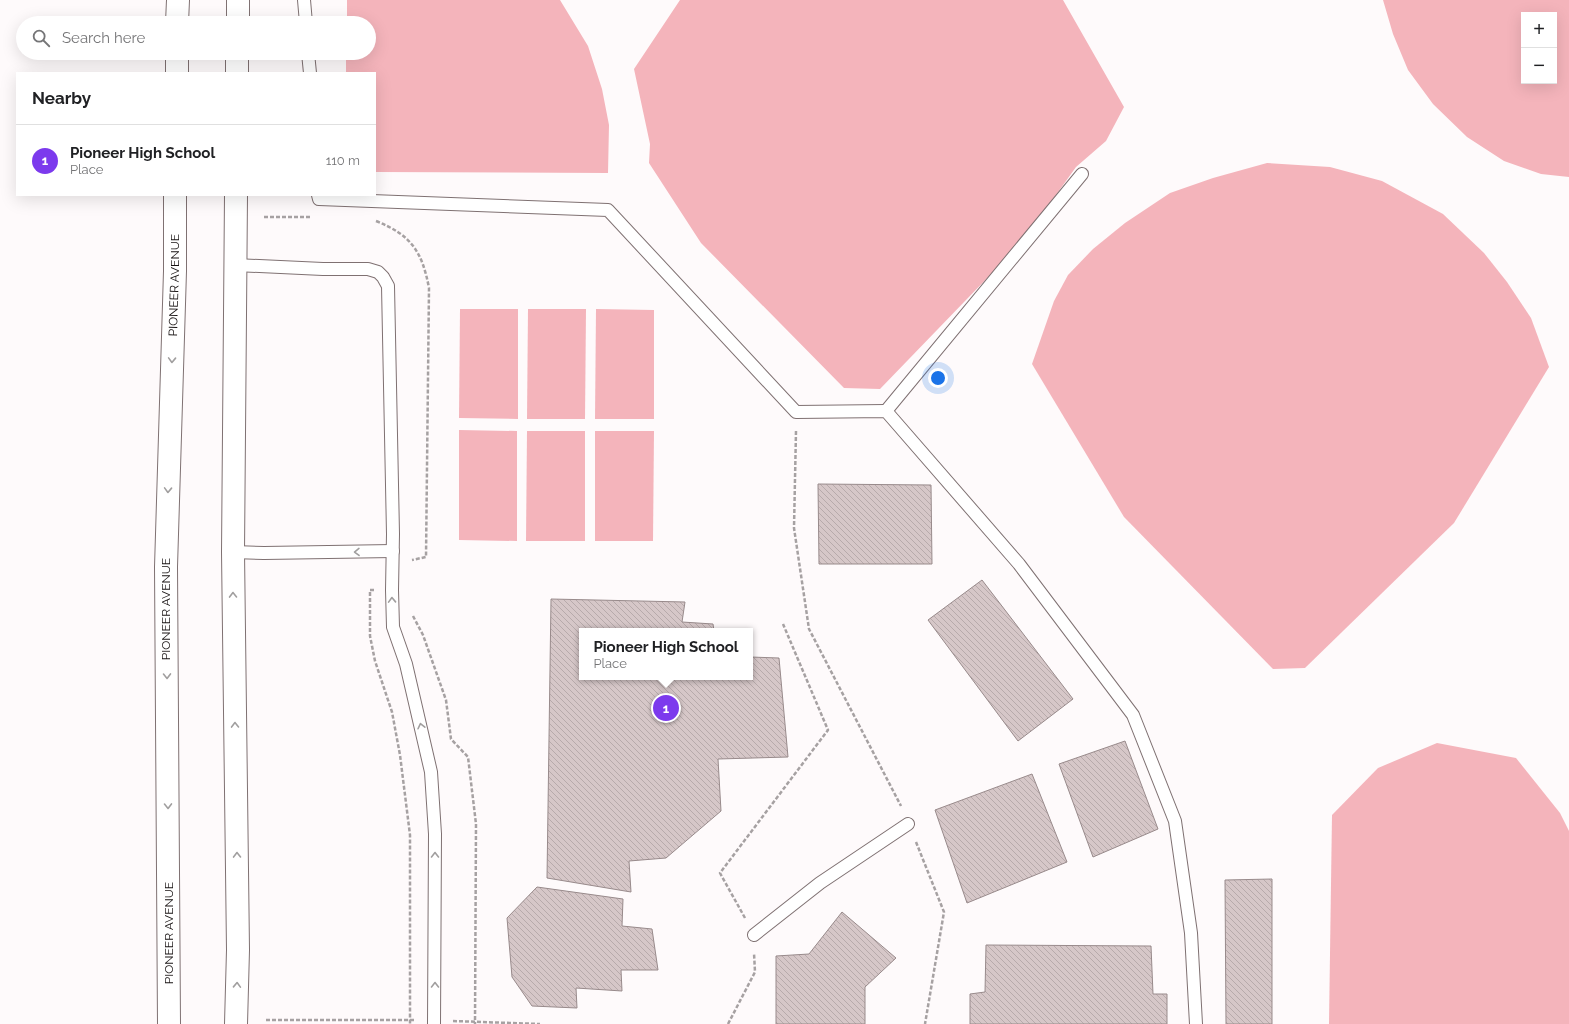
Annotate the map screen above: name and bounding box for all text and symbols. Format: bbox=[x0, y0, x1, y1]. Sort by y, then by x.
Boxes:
map controls bbox=[1521, 12, 1557, 84]
button: + bbox=[1521, 12, 1557, 48]
search box bbox=[16, 16, 376, 60]
icon: search bbox=[30, 27, 52, 49]
text: Search here bbox=[62, 29, 145, 47]
button: − bbox=[1521, 48, 1557, 84]
text: Nearby bbox=[32, 88, 91, 108]
text: Pioneer High School bbox=[70, 144, 215, 162]
text: 1 bbox=[42, 153, 48, 168]
text: 110 m bbox=[326, 153, 360, 168]
text: Place bbox=[70, 162, 103, 177]
street label: PIONEER AVENUE bbox=[166, 234, 182, 337]
one-way arrow bbox=[168, 357, 176, 363]
your location bbox=[928, 368, 948, 388]
one-way arrow bbox=[164, 487, 172, 493]
one-way arrow bbox=[354, 548, 360, 556]
street label: PIONEER AVENUE bbox=[159, 558, 173, 660]
one-way arrow bbox=[229, 592, 238, 598]
one-way arrow bbox=[388, 597, 396, 603]
popup bbox=[579, 628, 753, 680]
text: Pioneer High School bbox=[593, 638, 739, 656]
text: Place bbox=[593, 656, 627, 671]
one-way arrow bbox=[163, 673, 171, 679]
pin: 1 bbox=[653, 693, 679, 723]
one-way arrow bbox=[231, 722, 239, 728]
one-way arrow bbox=[418, 723, 426, 729]
one-way arrow bbox=[164, 803, 172, 809]
one-way arrow bbox=[233, 852, 241, 858]
one-way arrow bbox=[431, 852, 439, 858]
street label: PIONEER AVENUE bbox=[162, 882, 176, 984]
one-way arrow bbox=[233, 982, 241, 988]
one-way arrow bbox=[430, 982, 439, 988]

